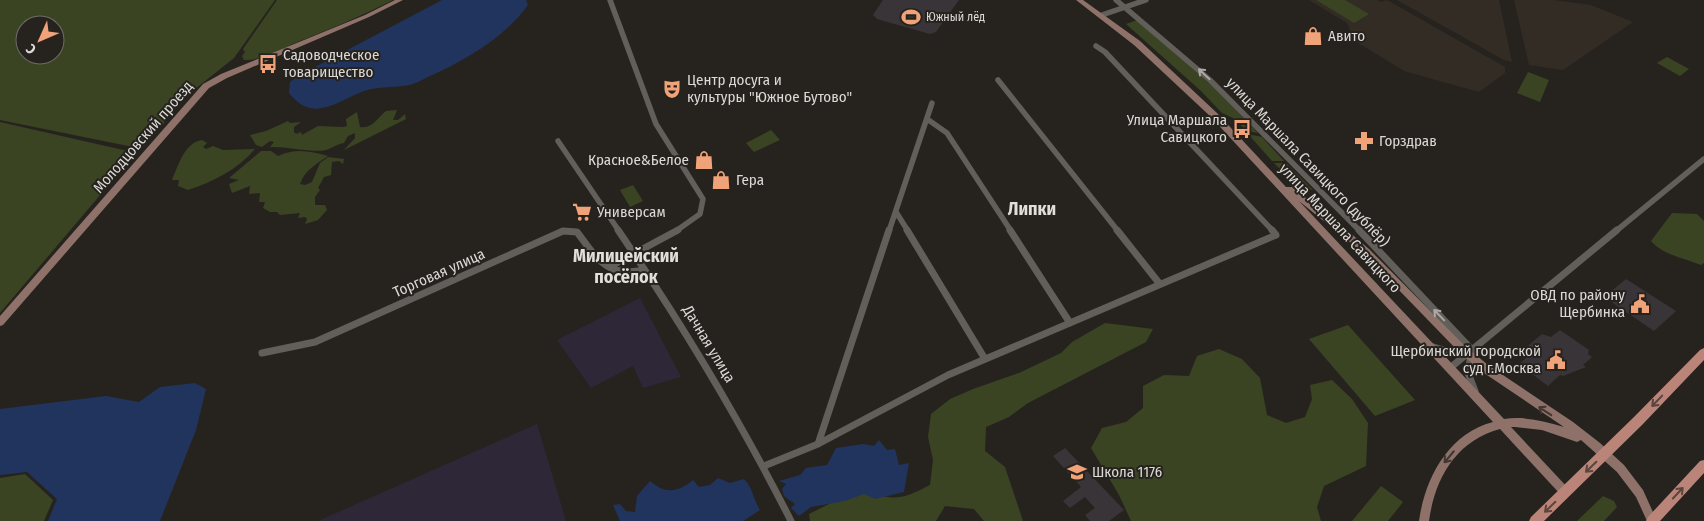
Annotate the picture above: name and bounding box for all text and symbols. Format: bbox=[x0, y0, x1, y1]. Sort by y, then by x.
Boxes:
sports icon: Южный лёд bbox=[900, 6, 922, 28]
place label: Южный лёд bbox=[926, 10, 985, 24]
north arrow bbox=[15, 15, 65, 65]
shop icon: Авито bbox=[1302, 25, 1324, 47]
place label: Авито bbox=[1328, 27, 1365, 45]
text: С bbox=[22, 40, 40, 57]
place label: Садоводческое товарищество bbox=[283, 46, 379, 81]
bus stop icon: Садоводческое товарищество bbox=[257, 53, 279, 75]
one-way arrow bbox=[1197, 68, 1210, 80]
place label: Центр досуга и культуры "Южное Бутово" bbox=[687, 71, 852, 106]
street label: улица Маршала Савицкого (дублёр) bbox=[1222, 74, 1394, 250]
street label: Молодцовский проезд bbox=[89, 77, 197, 197]
theatre icon: Центр досуга и культуры "Южное Бутово" bbox=[661, 78, 683, 100]
place label: Улица Маршала Савицкого bbox=[1126, 111, 1227, 146]
bus stop icon: Улица Маршала Савицкого bbox=[1231, 118, 1253, 140]
pharmacy icon: Горздрав bbox=[1353, 130, 1375, 152]
place label: Горздрав bbox=[1379, 132, 1437, 150]
shop icon: Красное&Белое bbox=[693, 149, 715, 171]
place label: Красное&Белое bbox=[588, 151, 689, 169]
street label: улица Маршала Савицкого bbox=[1275, 160, 1405, 296]
shop icon: Гера bbox=[710, 169, 732, 191]
place label: Гера bbox=[736, 171, 764, 189]
district label: Липки bbox=[1008, 198, 1056, 220]
supermarket icon: Универсам bbox=[571, 201, 593, 223]
place label: Универсам bbox=[596, 203, 666, 221]
street label: Торговая улица bbox=[390, 245, 488, 301]
district label: Милицейский посёлок bbox=[573, 245, 679, 288]
place label: ОВД по району Щербинка bbox=[1530, 286, 1625, 321]
public building icon: ОВД по району Щербинка bbox=[1629, 293, 1651, 315]
street label: Дачная улица bbox=[678, 301, 739, 386]
one-way arrow bbox=[1433, 309, 1445, 322]
place label: Щербинский городской суд г.Москва bbox=[1390, 342, 1541, 377]
public building icon: Щербинский городской суд г.Москва bbox=[1545, 349, 1567, 371]
one-way arrow bbox=[1651, 395, 1663, 408]
one-way arrow bbox=[1538, 405, 1552, 416]
one-way arrow bbox=[1444, 451, 1455, 464]
school or university icon: Школа 1176 bbox=[1066, 461, 1088, 483]
one-way arrow bbox=[1585, 461, 1597, 473]
place label: Школа 1176 bbox=[1092, 463, 1162, 481]
one-way arrow bbox=[1672, 486, 1684, 499]
one-way arrow bbox=[1544, 501, 1557, 513]

